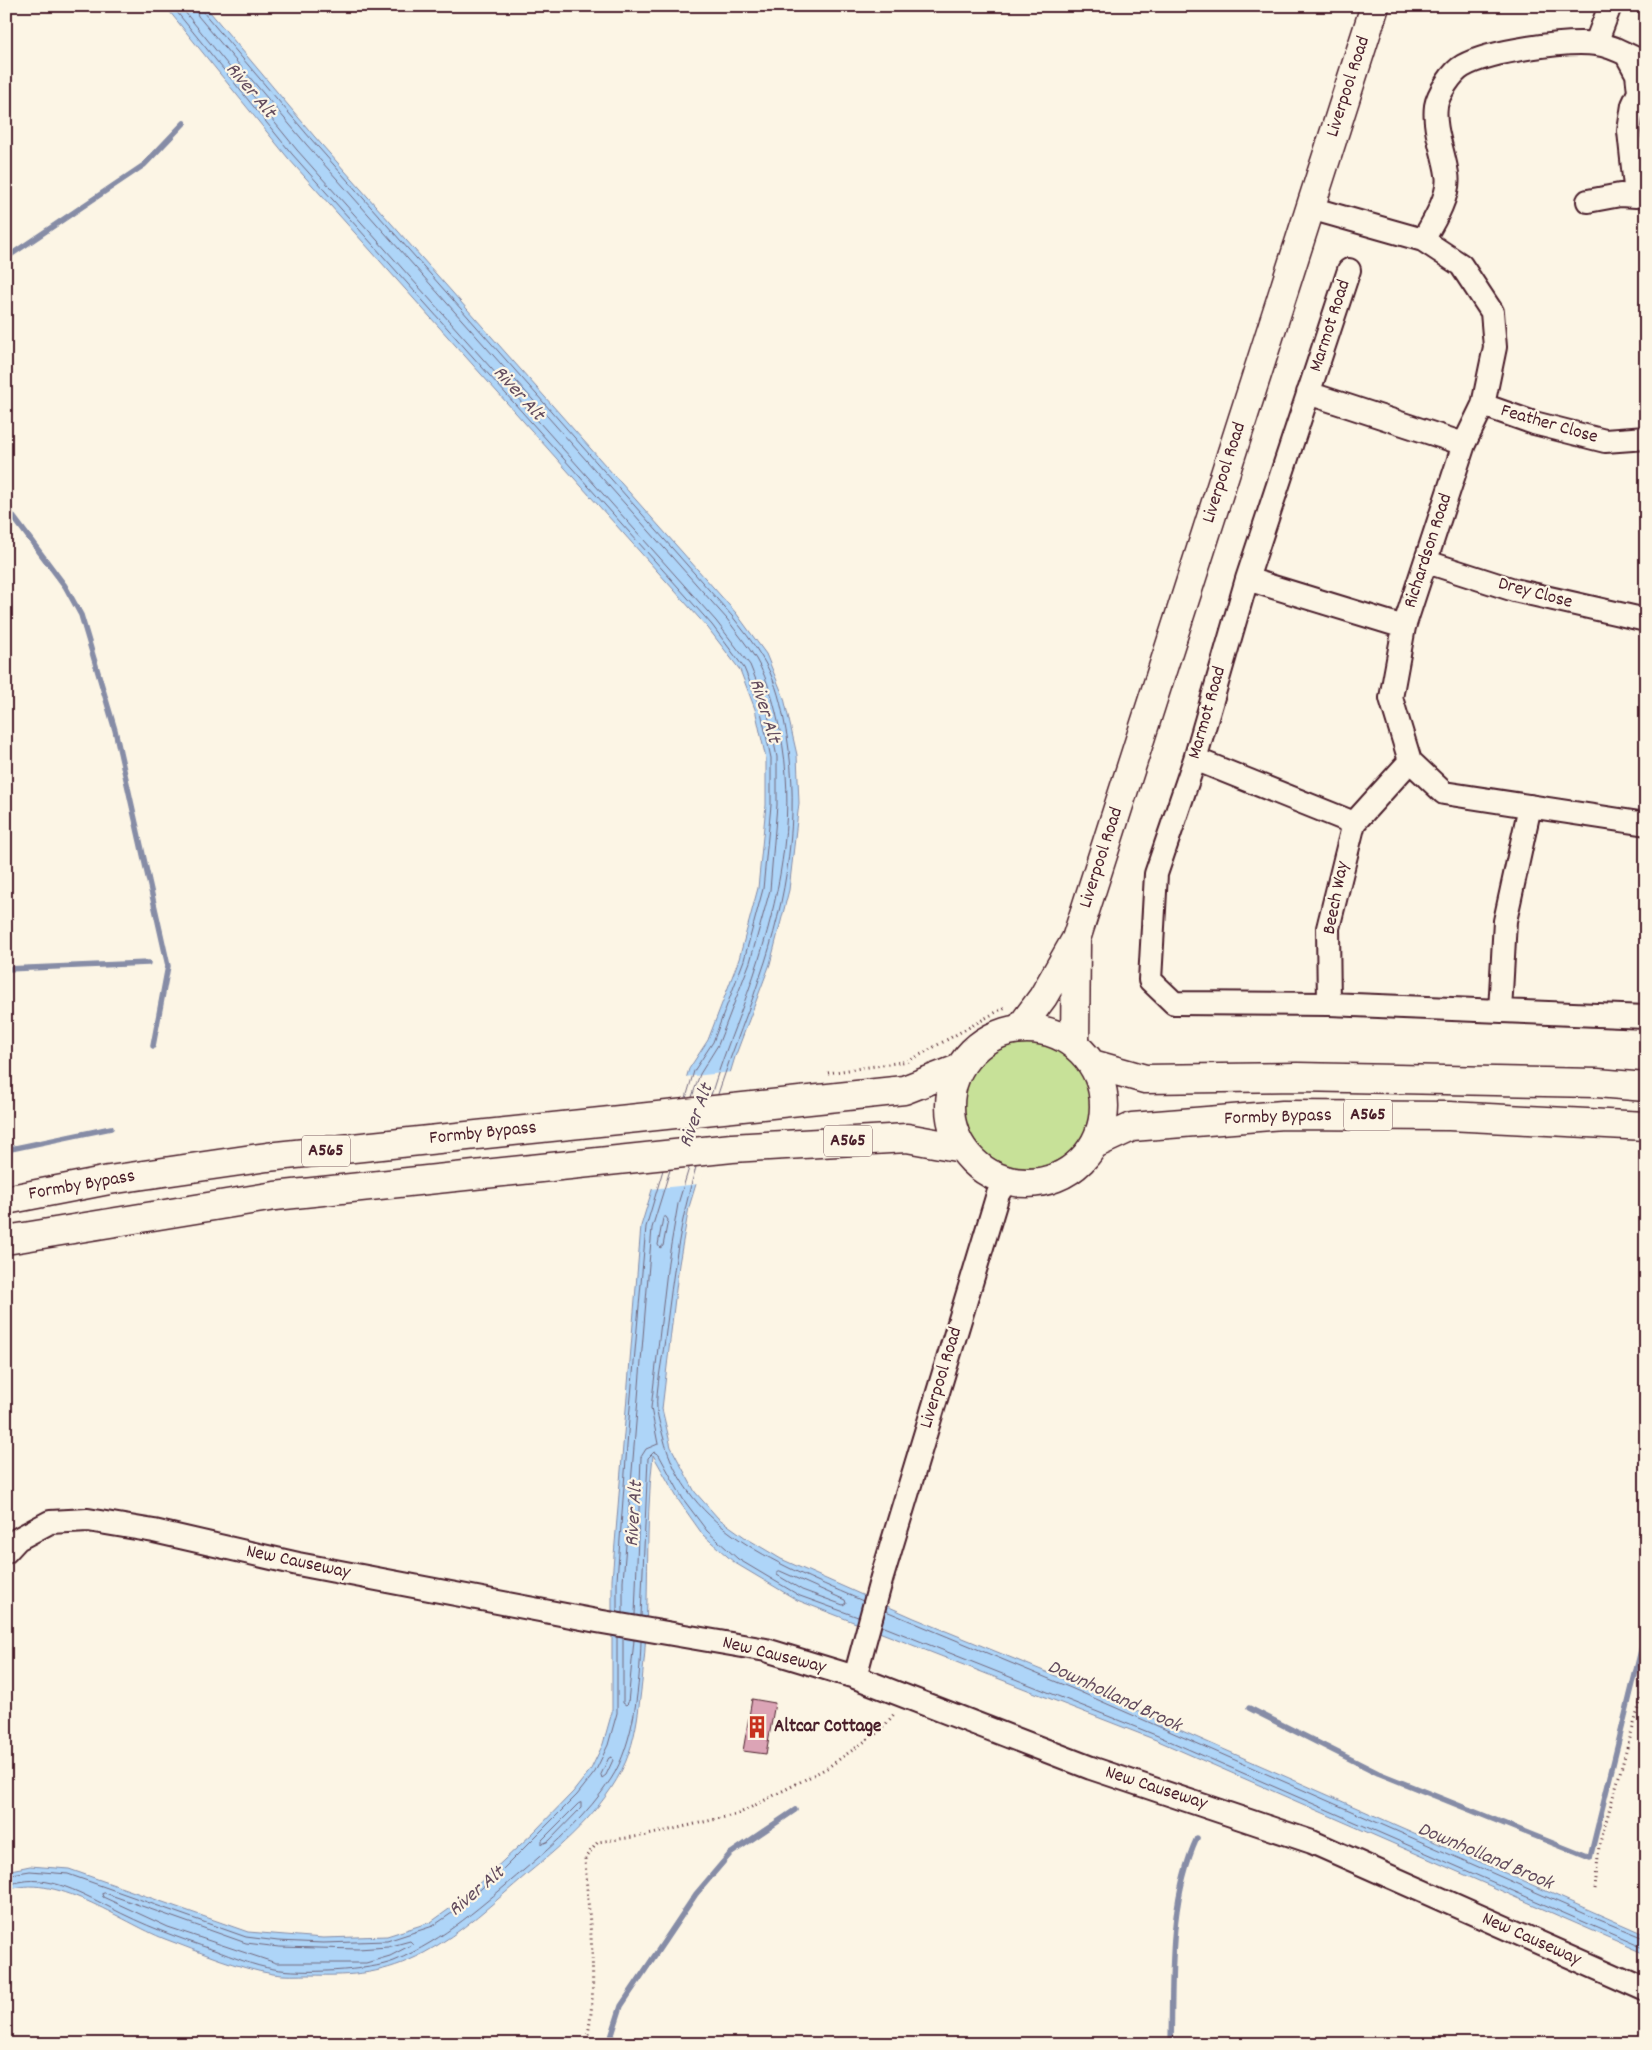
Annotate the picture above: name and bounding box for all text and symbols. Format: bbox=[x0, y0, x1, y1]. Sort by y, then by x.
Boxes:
street label: Liverpool Road bbox=[1320, 33, 1378, 141]
water label: River Alt bbox=[218, 57, 283, 126]
street label: Marmot Road bbox=[1303, 276, 1359, 376]
water label: River Alt bbox=[486, 360, 551, 429]
street label: Feather Close bbox=[1497, 398, 1601, 452]
street label: Liverpool Road bbox=[1196, 419, 1254, 527]
street label: Richardson Road bbox=[1398, 490, 1460, 612]
street label: Drey Close bbox=[1495, 571, 1575, 617]
street label: Marmot Road bbox=[1182, 663, 1234, 763]
water label: River Alt bbox=[741, 676, 787, 748]
street label: Liverpool Road bbox=[1073, 804, 1131, 912]
street label: Beech Way bbox=[1317, 859, 1357, 937]
water label: River Alt bbox=[673, 1079, 722, 1152]
road number: A565 bbox=[1344, 1100, 1392, 1130]
street label: Formby Bypass bbox=[1224, 1103, 1332, 1133]
street label: Formby Bypass bbox=[428, 1115, 538, 1153]
road number: A565 bbox=[824, 1126, 872, 1156]
road number: A565 bbox=[302, 1136, 350, 1166]
street label: Formby Bypass bbox=[27, 1163, 137, 1209]
street label: Liverpool Road bbox=[914, 1324, 970, 1432]
water label: River Alt bbox=[619, 1479, 651, 1548]
street label: New Causeway bbox=[243, 1539, 353, 1587]
street label: New Causeway bbox=[719, 1630, 829, 1682]
water label: Downholland Brook bbox=[1043, 1654, 1187, 1741]
building icon: Altcar Cottage bbox=[744, 1714, 770, 1740]
place label: Altcar Cottage bbox=[774, 1714, 881, 1741]
street label: New Causeway bbox=[1101, 1760, 1211, 1818]
water label: Downholland Brook bbox=[1413, 1816, 1559, 1899]
water label: River Alt bbox=[443, 1859, 512, 1924]
street label: New Causeway bbox=[1477, 1906, 1585, 1974]

